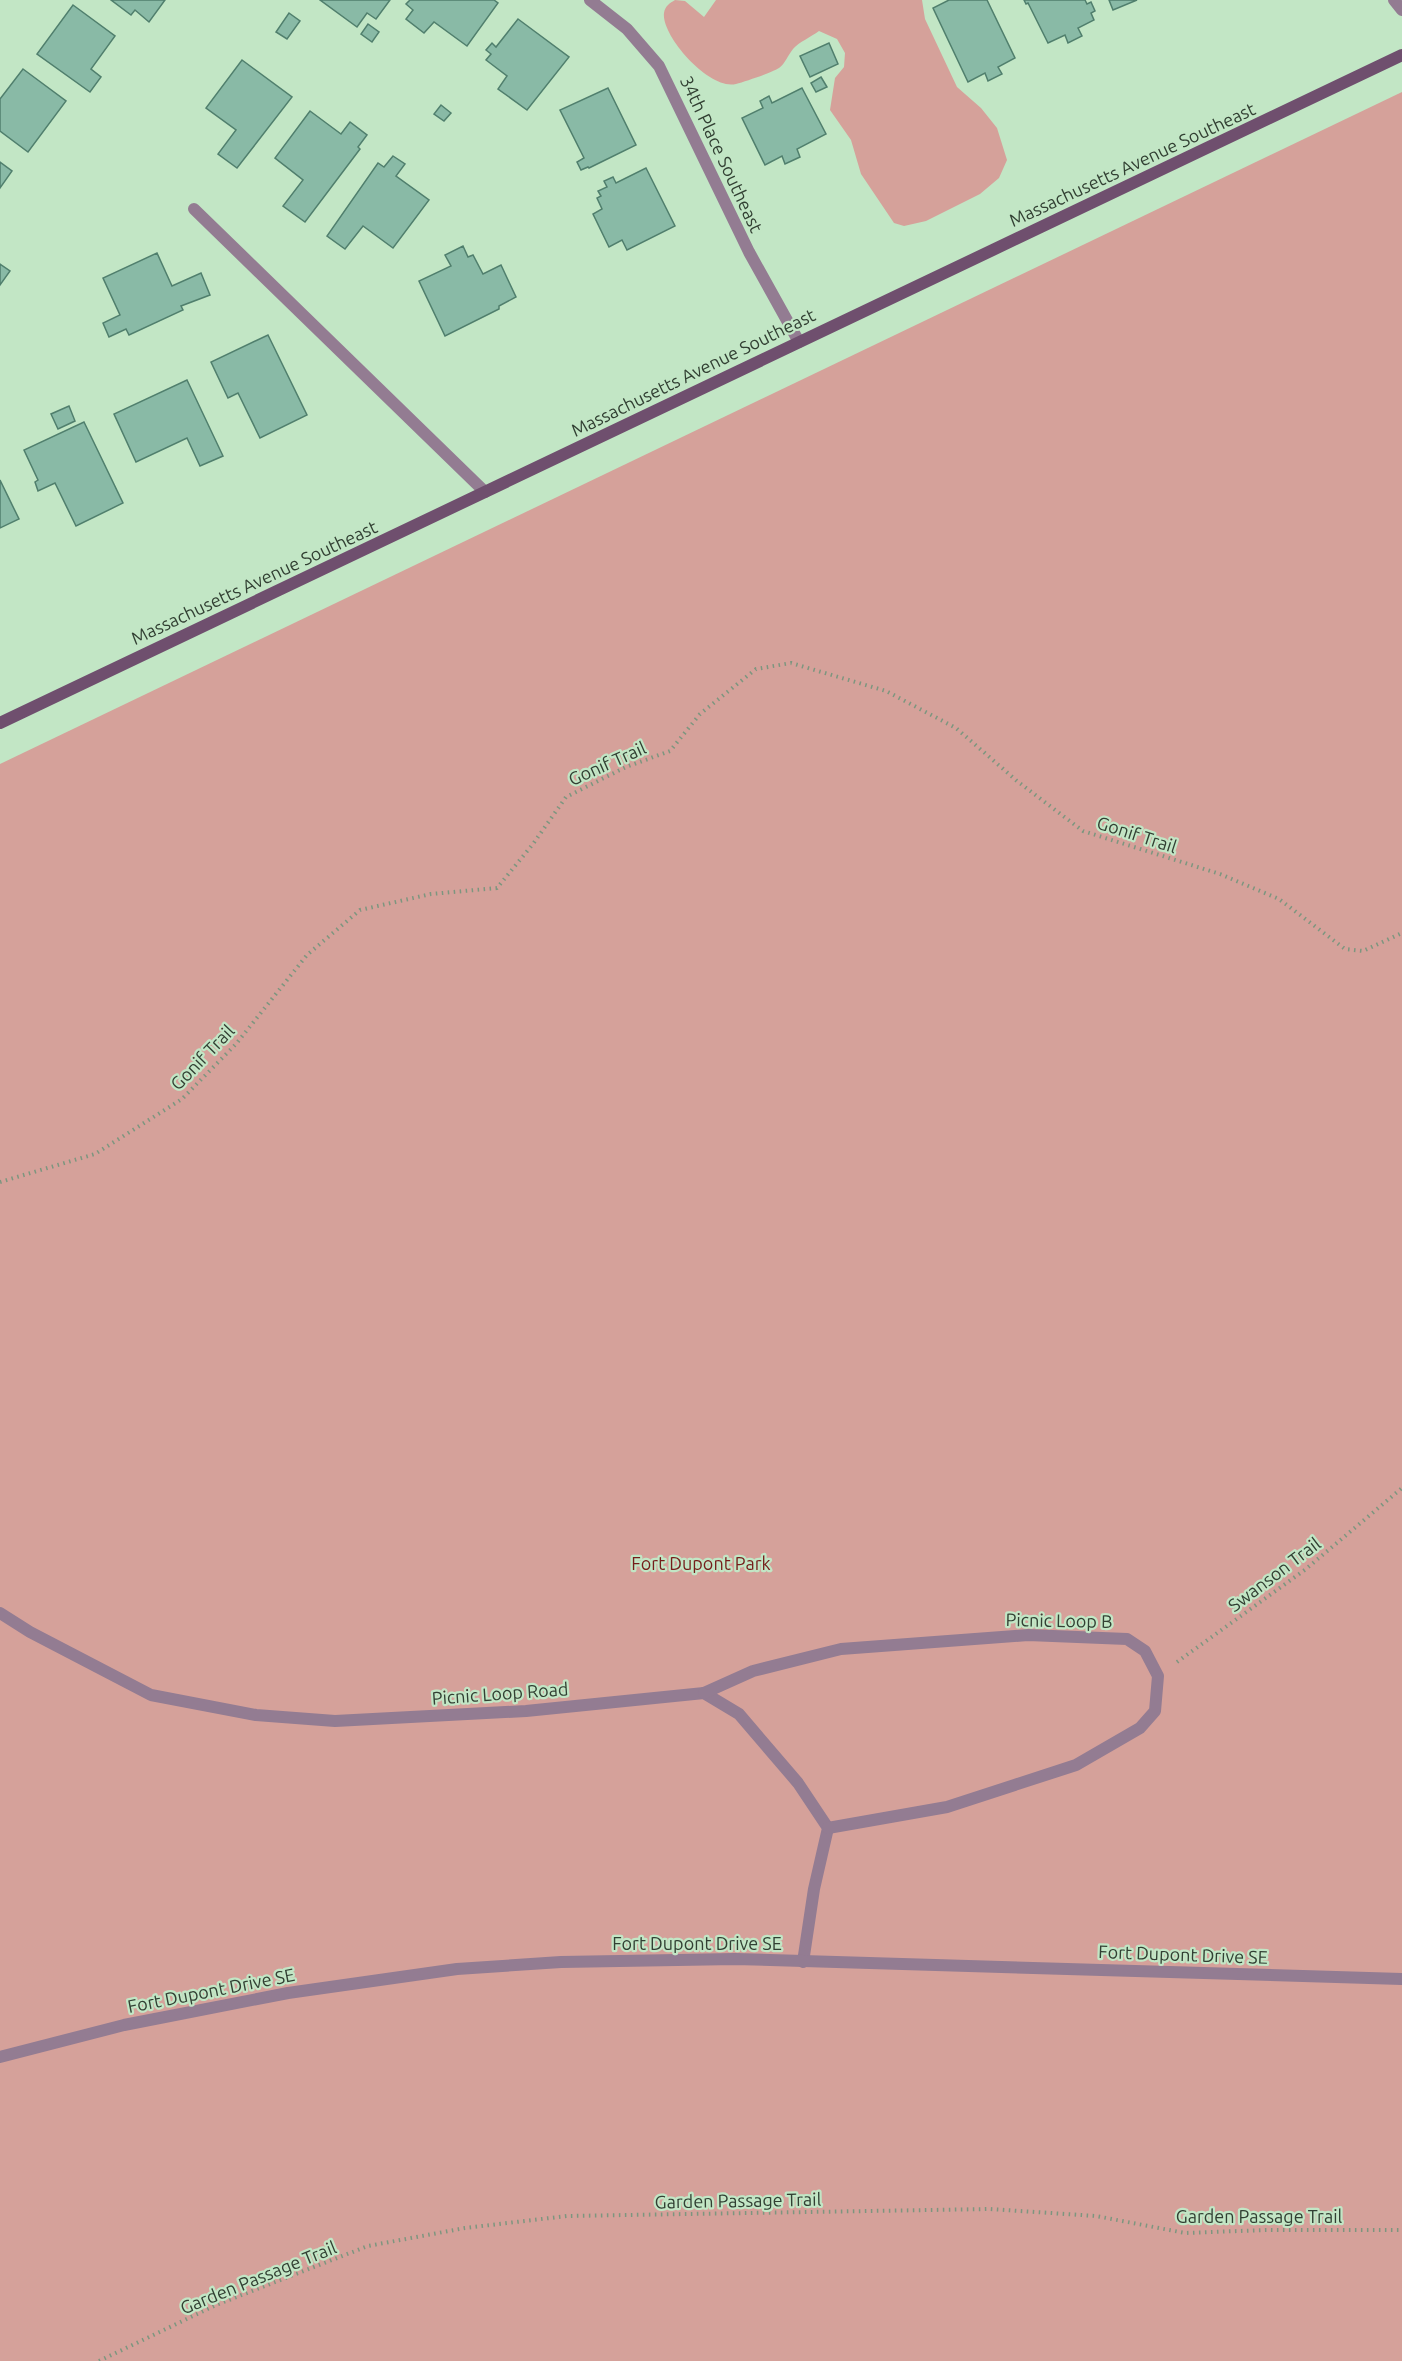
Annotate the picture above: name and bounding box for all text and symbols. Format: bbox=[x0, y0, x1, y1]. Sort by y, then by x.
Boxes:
street label: 34th Place Southeast bbox=[677, 72, 767, 236]
street label: Massachusetts Avenue Southeast bbox=[1006, 98, 1258, 230]
street label: Massachusetts Avenue Southeast bbox=[568, 304, 818, 440]
street label: Massachusetts Avenue Southeast bbox=[128, 516, 380, 648]
street label: Gonif Trail bbox=[565, 737, 649, 789]
street label: Gonif Trail bbox=[1095, 812, 1180, 856]
street label: Gonif Trail bbox=[166, 1020, 238, 1094]
street label: Swanson Trail bbox=[1224, 1533, 1324, 1615]
park label: Fort Dupont Park bbox=[631, 1553, 771, 1573]
street label: Picnic Loop B bbox=[1005, 1609, 1113, 1631]
street label: Picnic Loop Road bbox=[431, 1678, 569, 1708]
street label: Fort Dupont Drive SE bbox=[612, 1933, 782, 1953]
street label: Fort Dupont Drive SE bbox=[1098, 1941, 1268, 1967]
street label: Fort Dupont Drive SE bbox=[126, 1964, 296, 2016]
street label: Garden Passage Trail bbox=[655, 2189, 822, 2211]
street label: Garden Passage Trail bbox=[1176, 2206, 1343, 2226]
street label: Garden Passage Trail bbox=[177, 2236, 339, 2317]

